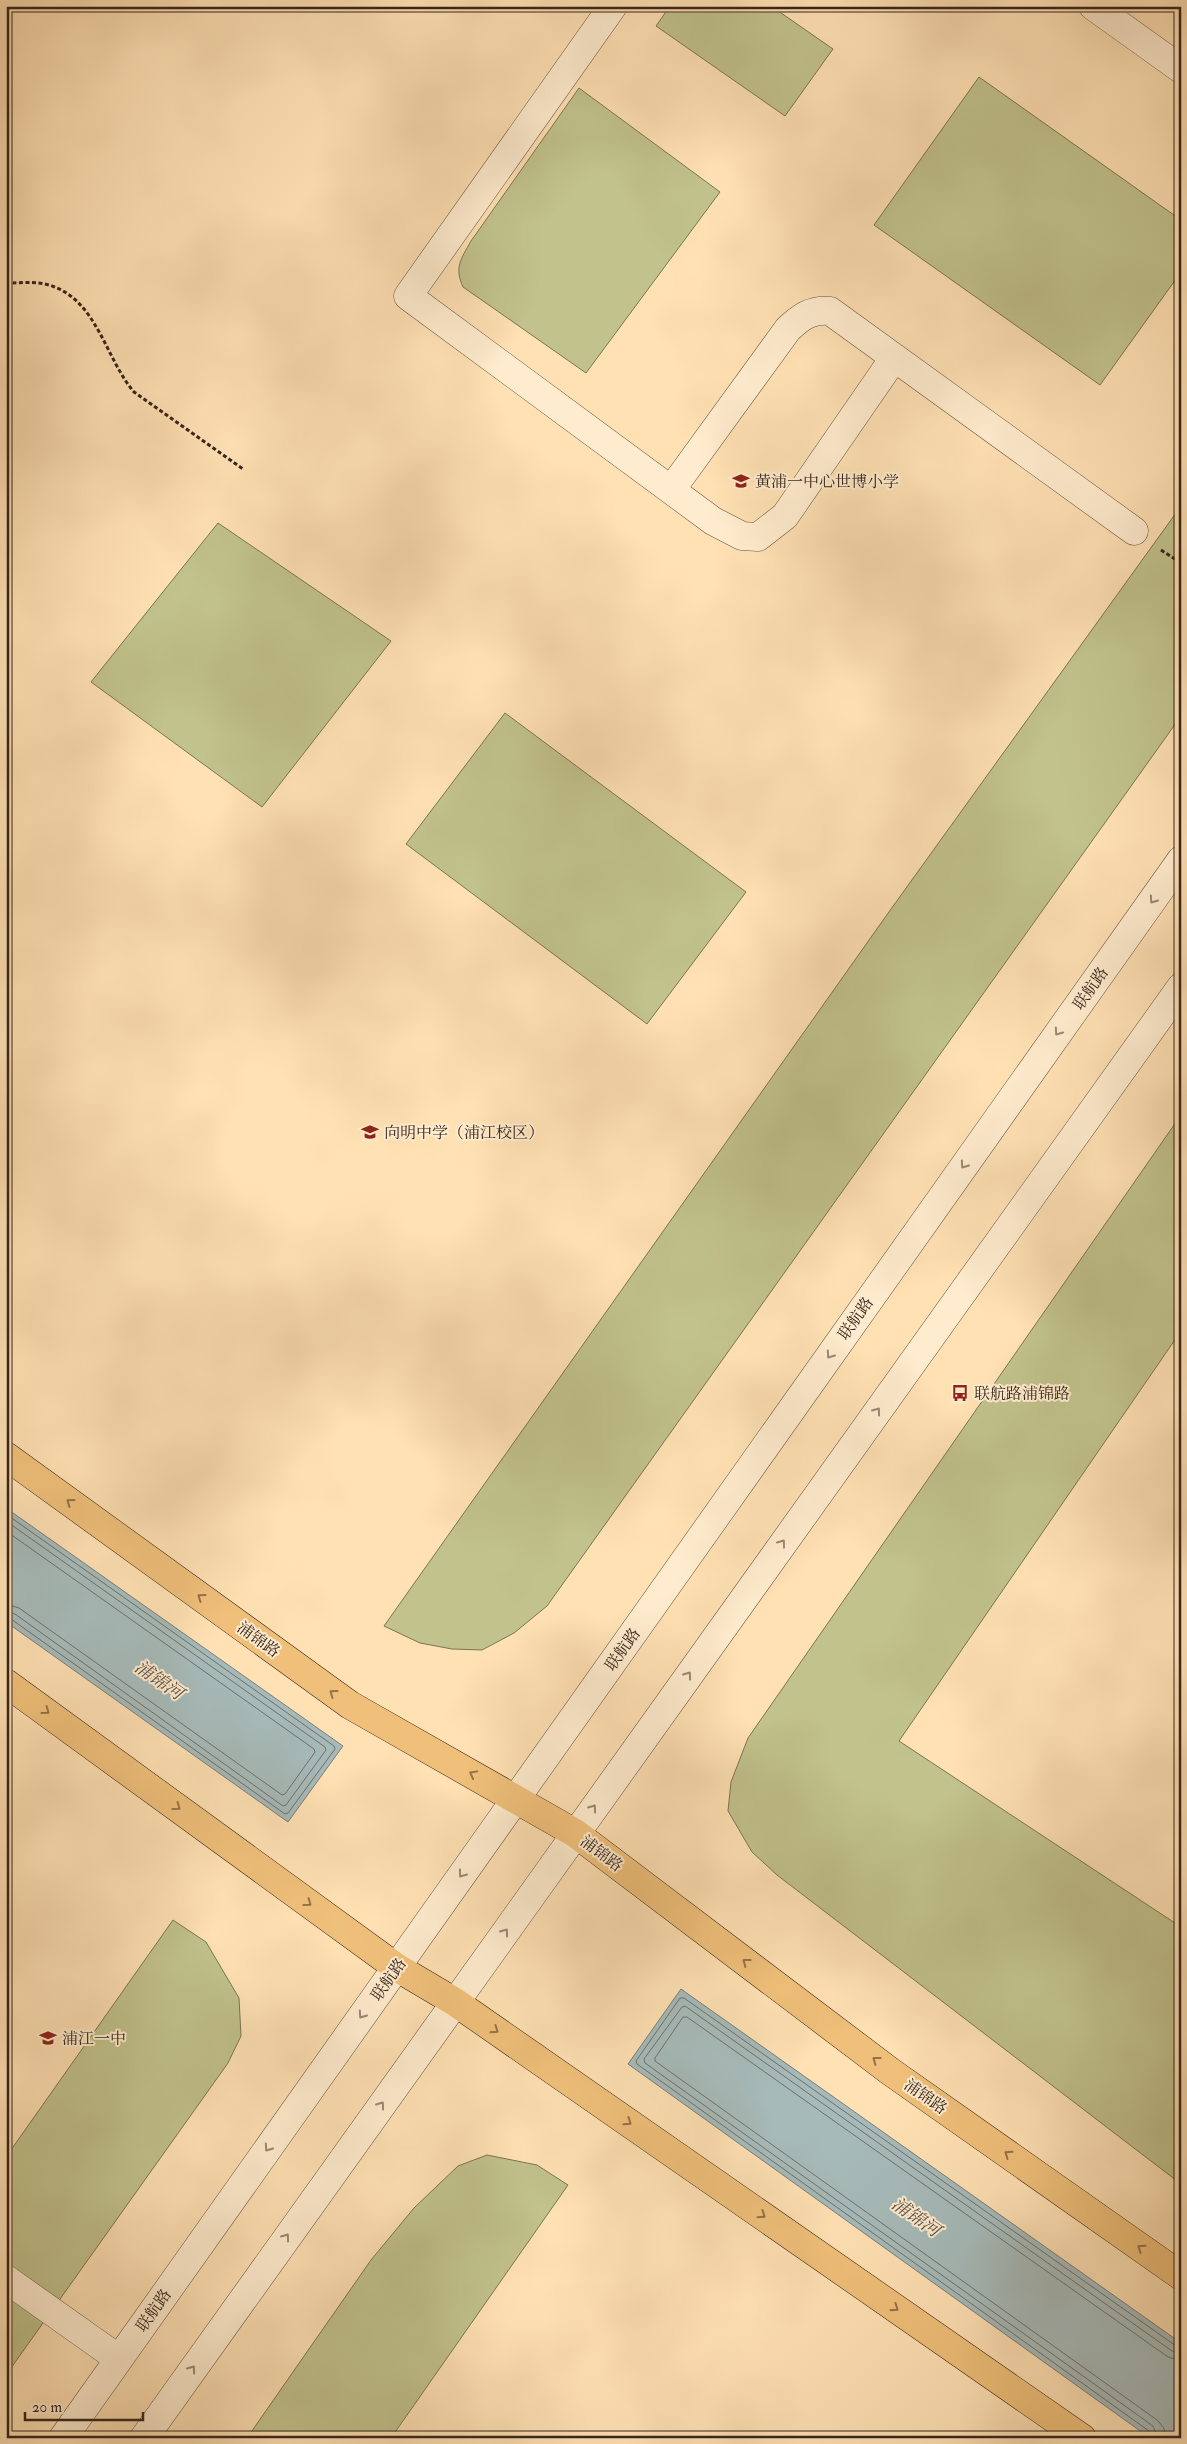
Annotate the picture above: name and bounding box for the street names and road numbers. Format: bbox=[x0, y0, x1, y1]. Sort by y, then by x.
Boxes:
street label: 联航路 bbox=[1069, 963, 1113, 1014]
street label: 联航路 bbox=[834, 1293, 878, 1344]
street label: 浦锦路 bbox=[233, 1618, 284, 1662]
street label: 联航路 bbox=[601, 1624, 645, 1675]
street label: 浦锦路 bbox=[576, 1831, 627, 1876]
street label: 联航路 bbox=[367, 1954, 411, 2005]
street label: 浦锦路 bbox=[900, 2075, 951, 2119]
street label: 联航路 bbox=[132, 2285, 176, 2336]

